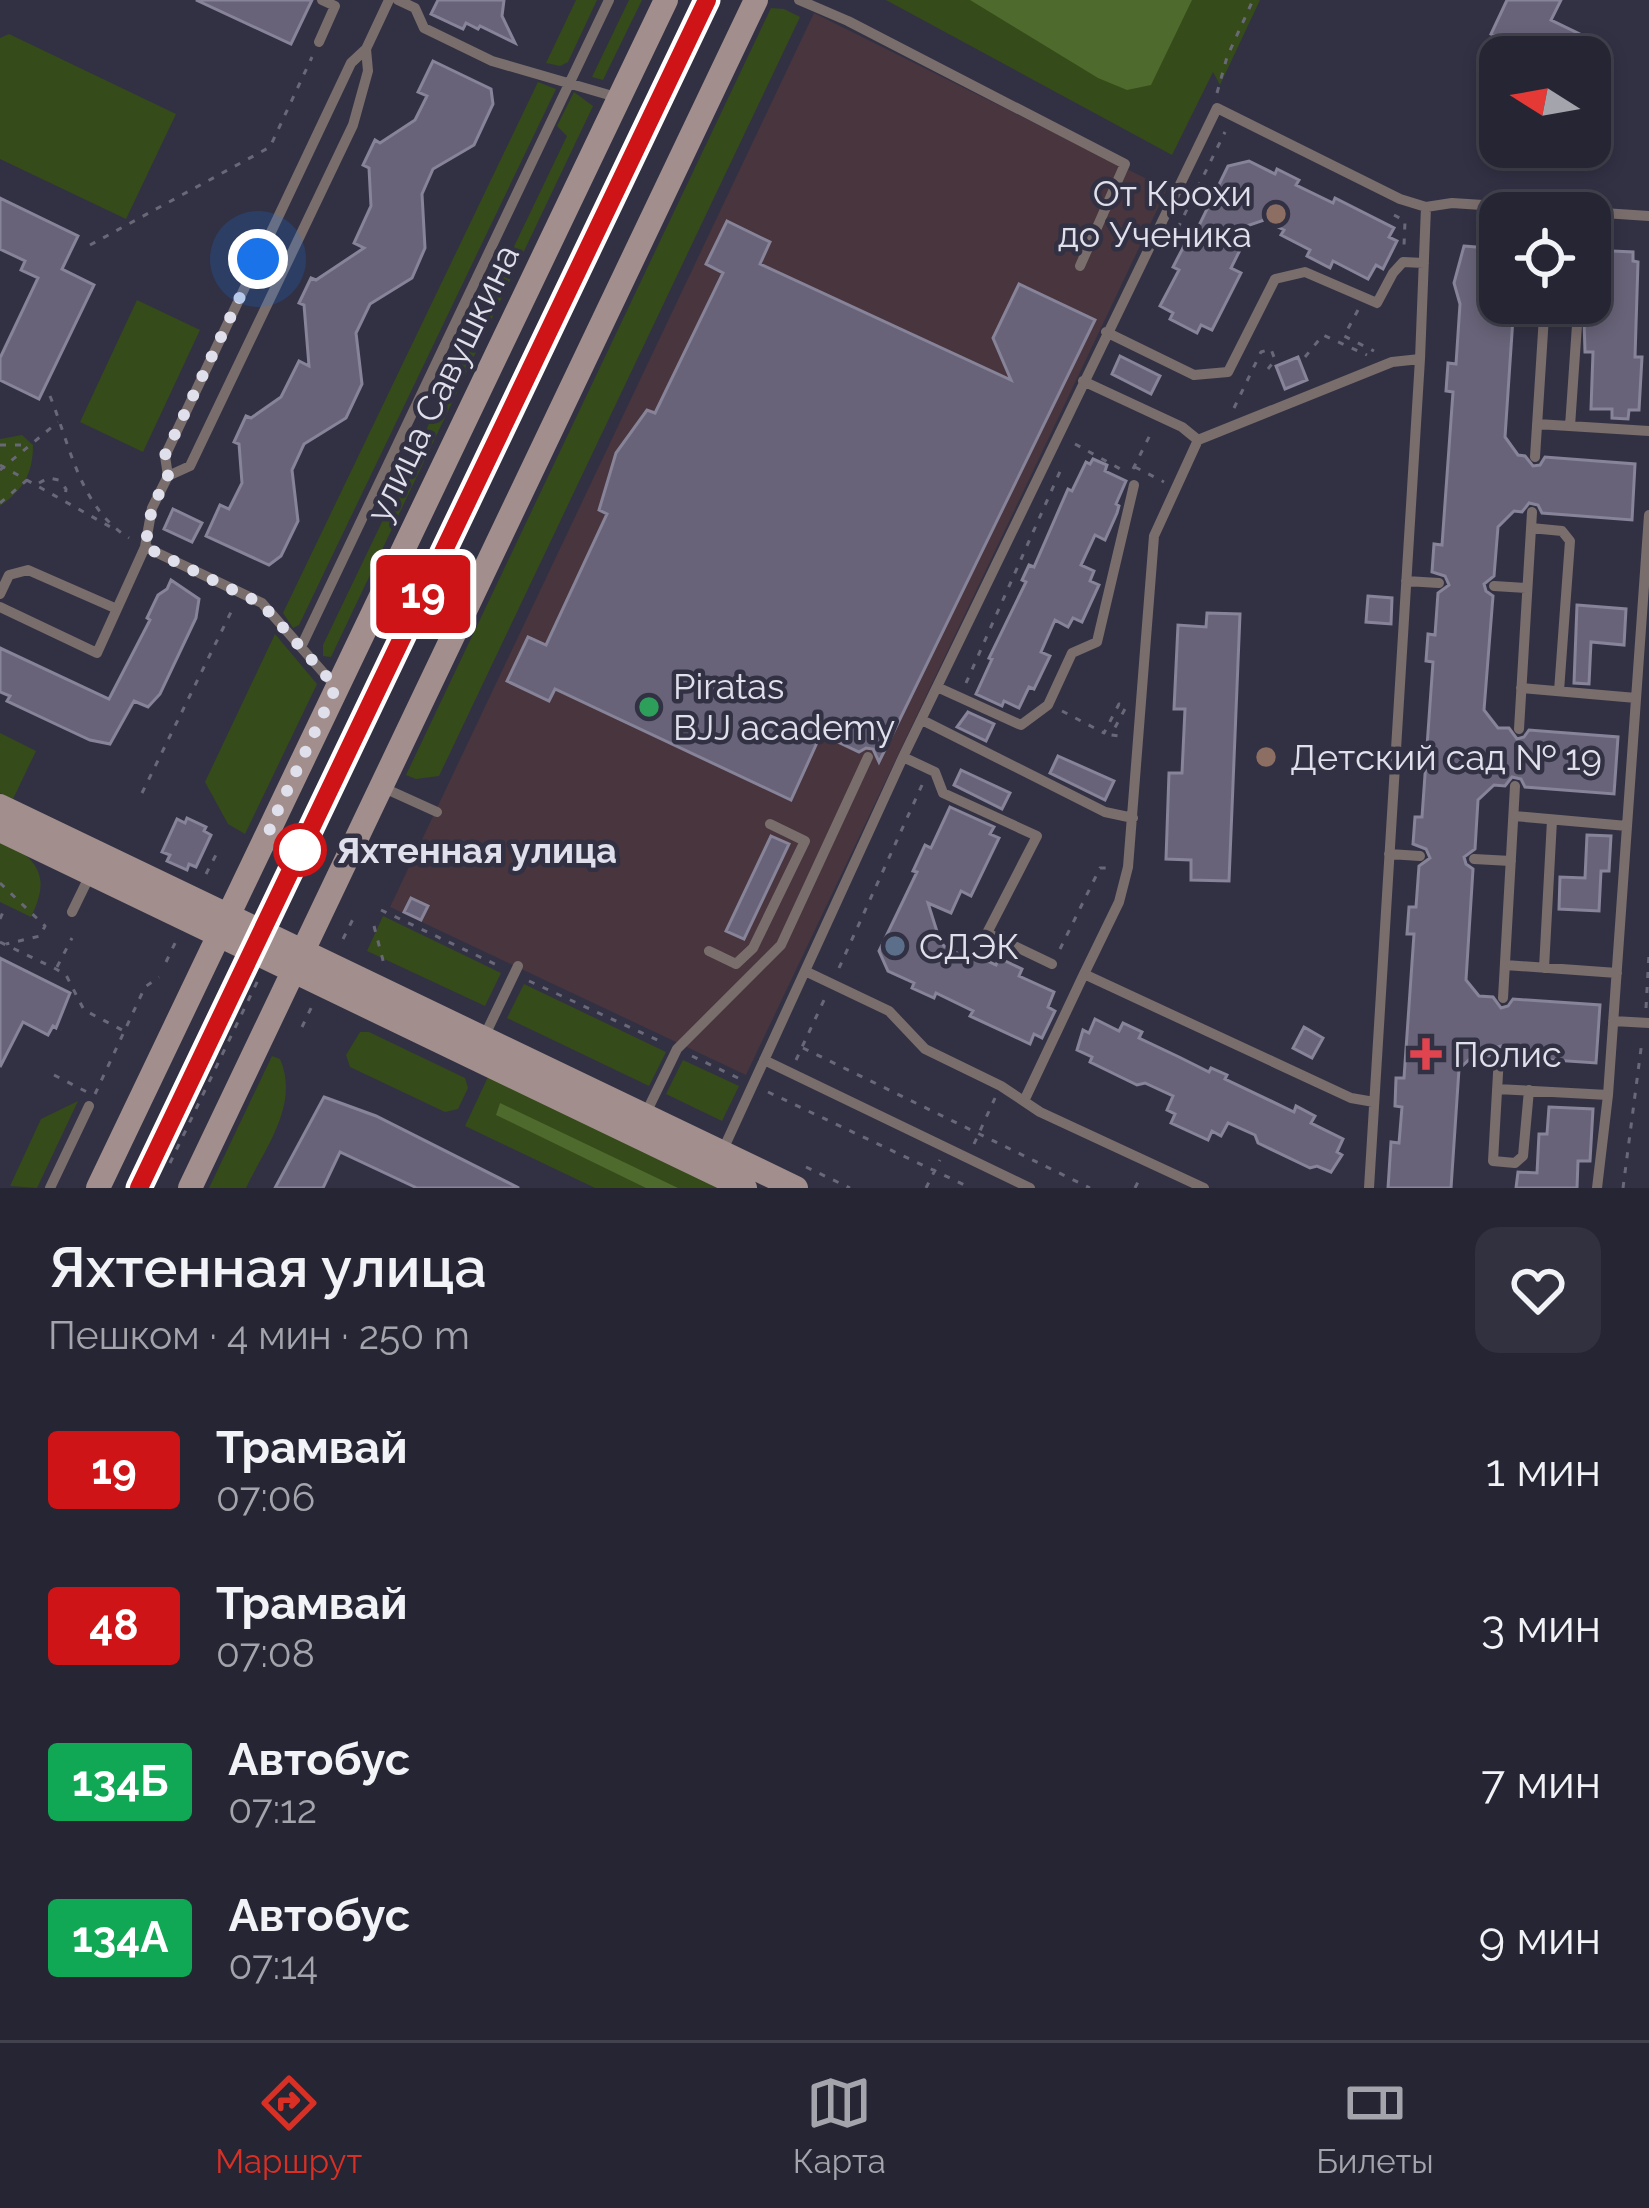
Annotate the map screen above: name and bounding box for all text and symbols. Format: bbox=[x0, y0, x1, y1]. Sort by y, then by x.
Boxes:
north arrow bbox=[1479, 36, 1611, 168]
map controls bbox=[1479, 36, 1611, 324]
place label: От Крохи до Ученика bbox=[1058, 172, 1252, 255]
button: locate bbox=[1479, 192, 1611, 324]
marker: От Крохи до Ученика bbox=[1263, 201, 1289, 227]
your location bbox=[228, 229, 288, 289]
street label: улица Савушкина bbox=[357, 237, 527, 529]
line badge: 19 bbox=[369, 555, 477, 633]
text: 19 bbox=[400, 569, 446, 618]
place label: Piratas BJJ academy bbox=[673, 665, 895, 748]
marker: Piratas BJJ academy bbox=[636, 694, 662, 720]
place label: Детский сад № 19 bbox=[1290, 736, 1602, 778]
marker: Детский сад № 19 bbox=[1253, 744, 1279, 770]
marker: Яхтенная улица bbox=[275, 825, 325, 875]
place label: Яхтенная улица bbox=[336, 829, 617, 871]
place label: СДЭК bbox=[919, 925, 1019, 967]
marker: СДЭК bbox=[882, 933, 908, 959]
place label: Полис bbox=[1453, 1033, 1562, 1075]
marker: Полис bbox=[1410, 1038, 1442, 1070]
button: heart bbox=[1475, 1227, 1601, 1353]
text: Яхтенная улица bbox=[48, 1233, 487, 1300]
text: Пешком · 4 мин · 250 m bbox=[48, 1312, 470, 1358]
text: Трамвай bbox=[216, 1421, 408, 1474]
text: 1 мин bbox=[1486, 1444, 1601, 1497]
text: 19 bbox=[91, 1445, 137, 1494]
text: 07:06 bbox=[216, 1474, 315, 1520]
text: Трамвай bbox=[216, 1577, 408, 1630]
text: 3 мин bbox=[1481, 1600, 1601, 1653]
text: 48 bbox=[89, 1601, 139, 1650]
text: 07:08 bbox=[216, 1630, 315, 1676]
text: Автобус bbox=[228, 1733, 410, 1786]
text: 7 мин bbox=[1481, 1756, 1601, 1809]
text: 134Б bbox=[72, 1757, 168, 1806]
text: 07:12 bbox=[228, 1786, 317, 1832]
text: Автобус bbox=[228, 1889, 410, 1942]
text: 9 мин bbox=[1479, 1912, 1601, 1965]
text: 134А bbox=[72, 1913, 168, 1962]
text: 07:14 bbox=[228, 1942, 318, 1988]
tab: Маршрут bbox=[215, 2070, 362, 2181]
tab: Карта bbox=[793, 2070, 886, 2181]
tab: Билеты bbox=[1316, 2070, 1434, 2181]

